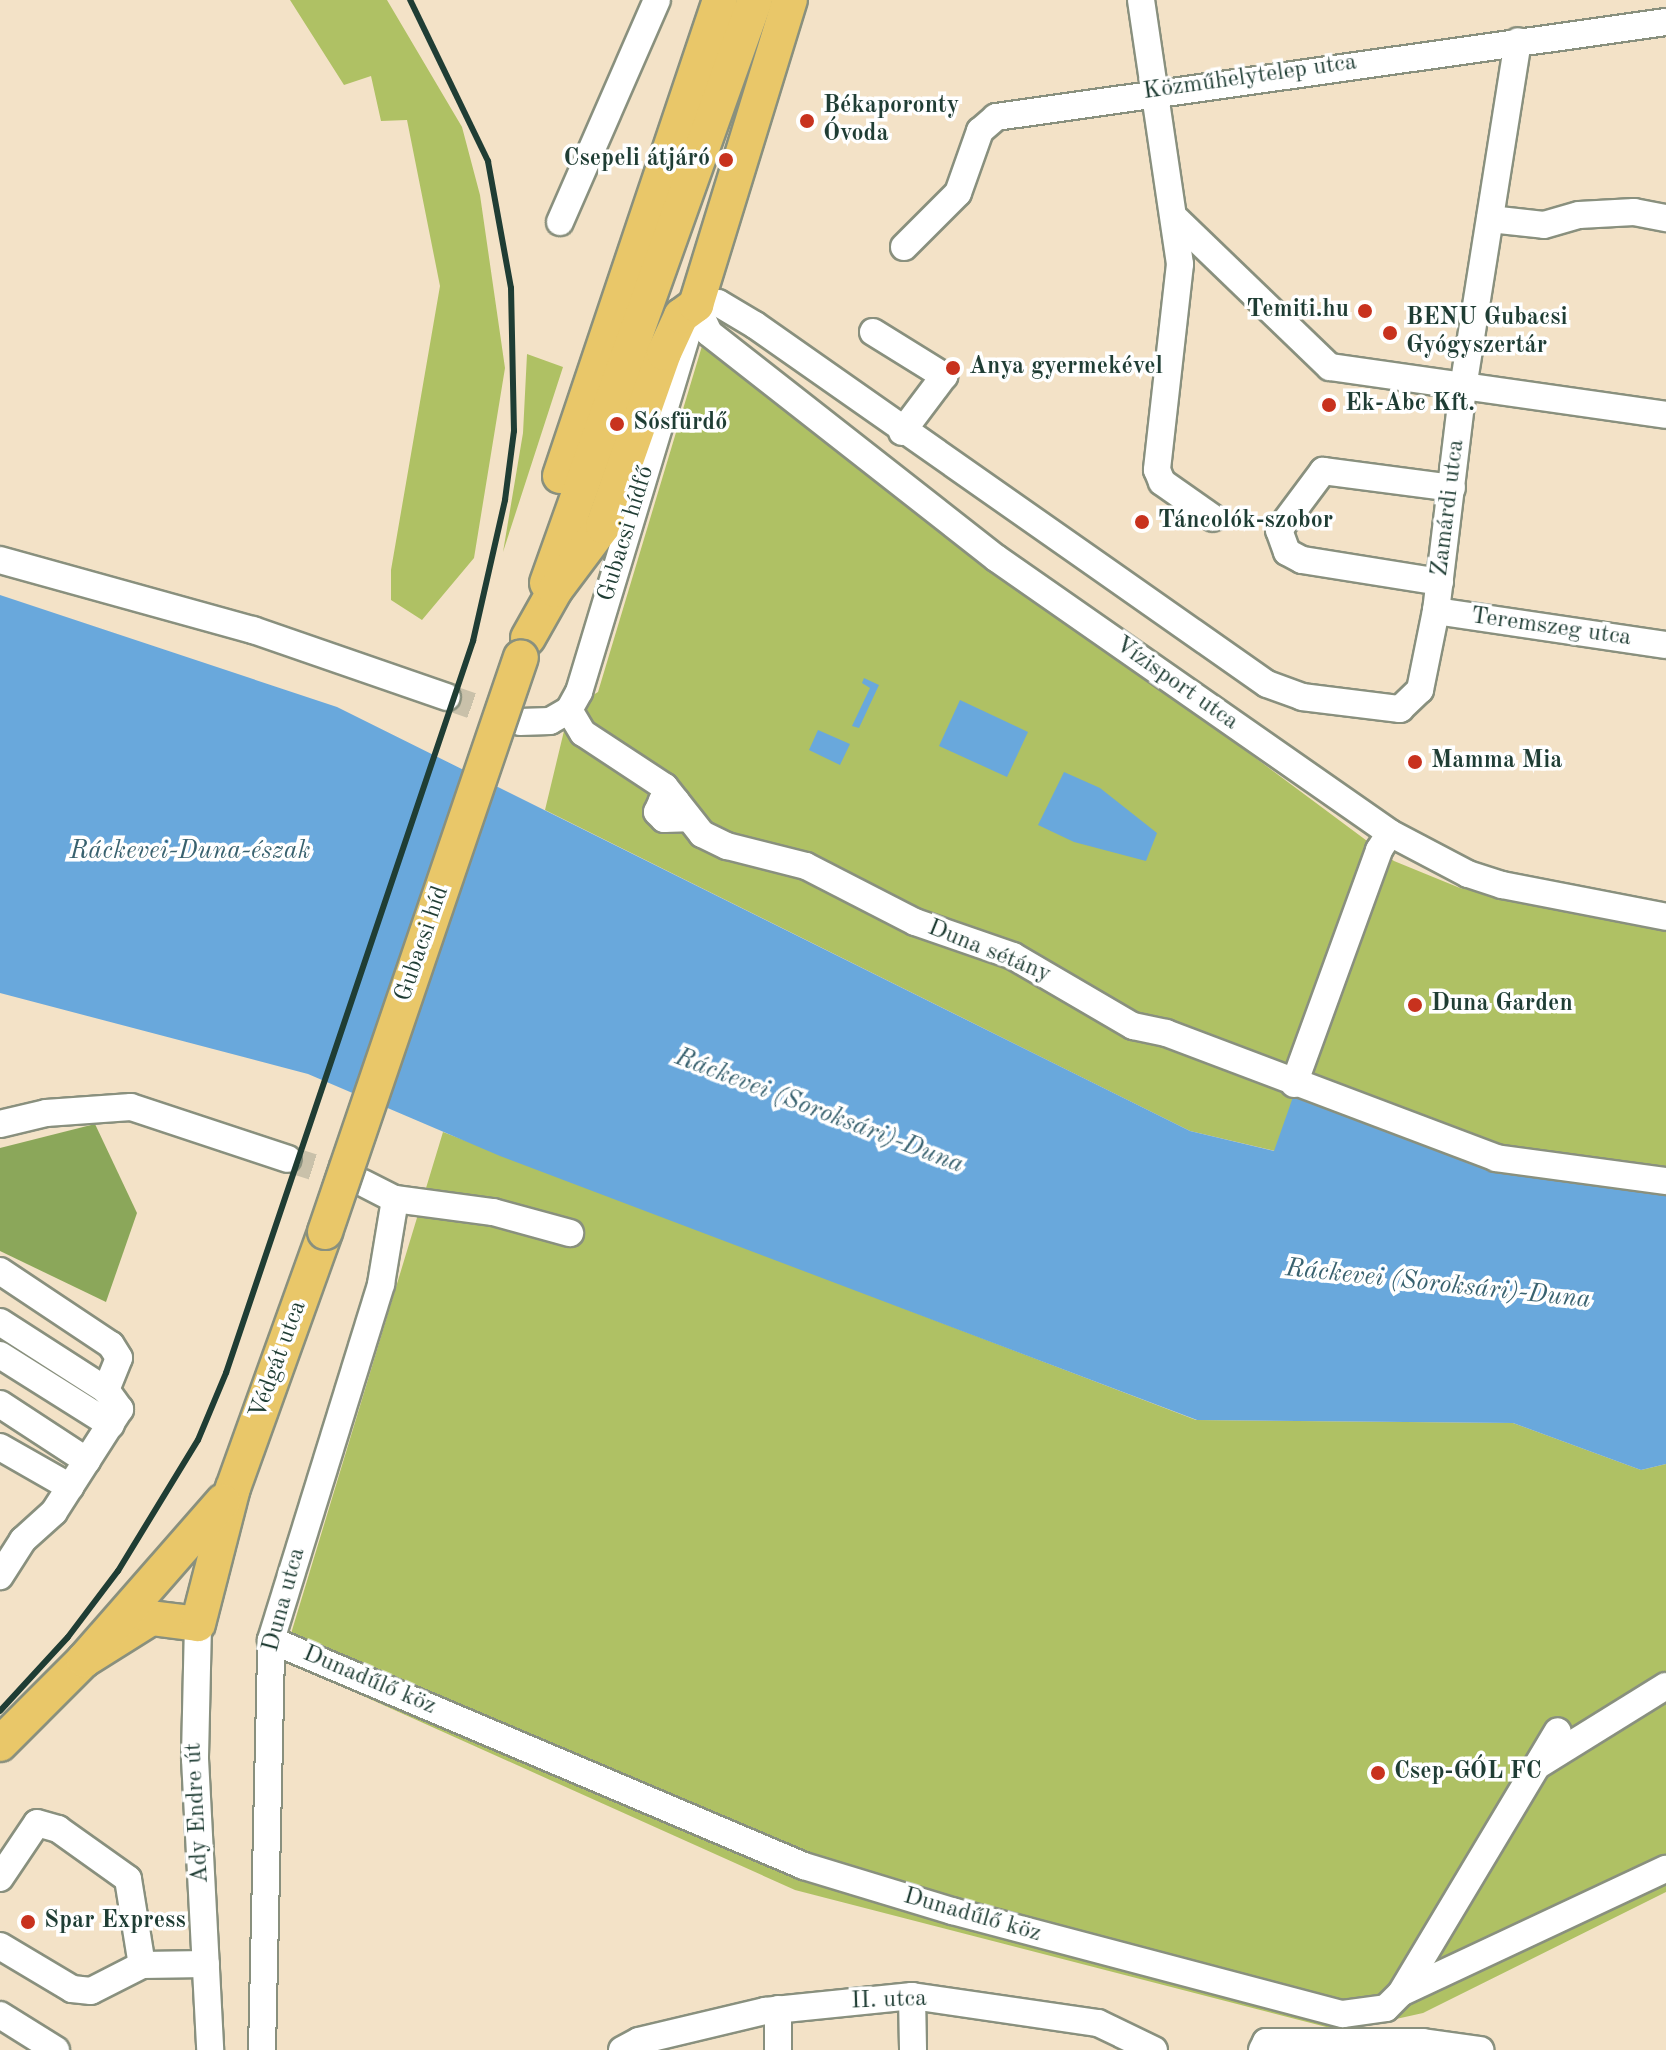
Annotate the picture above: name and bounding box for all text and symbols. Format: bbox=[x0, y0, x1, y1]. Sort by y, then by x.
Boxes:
street label: Közműhelytelep utca bbox=[1141, 49, 1359, 107]
place label: Békaporonty Óvoda bbox=[823, 93, 959, 149]
marker: Békaporonty Óvoda bbox=[798, 112, 816, 130]
place label: Csepeli átjáró bbox=[564, 146, 710, 174]
marker: Csepeli átjáró bbox=[717, 151, 735, 169]
place label: Temiti.hu bbox=[1247, 297, 1349, 325]
marker: Temiti.hu bbox=[1356, 302, 1374, 320]
place label: BENU Gubacsi Gyógyszertár bbox=[1406, 305, 1568, 361]
marker: BENU Gubacsi Gyógyszertár bbox=[1381, 324, 1399, 342]
place label: Anya gyermekével bbox=[969, 354, 1163, 382]
marker: Anya gyermekével bbox=[944, 359, 962, 377]
place label: Ek-Abc Kft. bbox=[1345, 391, 1475, 419]
marker: Ek-Abc Kft. bbox=[1320, 396, 1338, 414]
place label: Sósfürdő bbox=[633, 410, 727, 438]
marker: Sósfürdő bbox=[608, 415, 626, 433]
street label: Zamárdi utca bbox=[1426, 438, 1472, 578]
street label: Gubacsi hídfő bbox=[593, 463, 661, 605]
place label: Táncolók-szobor bbox=[1158, 508, 1333, 536]
marker: Táncolók-szobor bbox=[1133, 513, 1151, 531]
street label: Teremszeg utca bbox=[1469, 602, 1633, 654]
street label: Vízisport utca bbox=[1109, 631, 1243, 737]
place label: Mamma Mia bbox=[1431, 748, 1563, 776]
marker: Mamma Mia bbox=[1406, 753, 1424, 771]
water label: Ráckevei-Duna-észak bbox=[70, 836, 310, 868]
street label: Gubacsi híd bbox=[390, 882, 456, 1006]
street label: Duna sétány bbox=[923, 914, 1055, 990]
place label: Duna Garden bbox=[1431, 991, 1573, 1019]
marker: Duna Garden bbox=[1406, 996, 1424, 1014]
water label: Ráckevei (Soroksári)-Duna bbox=[670, 1042, 968, 1182]
water label: Ráckevei (Soroksári)-Duna bbox=[1284, 1253, 1592, 1317]
street label: Védgát utca bbox=[244, 1297, 314, 1423]
street label: Duna utca bbox=[257, 1545, 313, 1655]
street label: Dunadűlő köz bbox=[298, 1640, 440, 1722]
street label: Ady Endre út bbox=[180, 1742, 216, 1884]
place label: Csep-GÓL FC bbox=[1394, 1759, 1542, 1787]
marker: Csep-GÓL FC bbox=[1369, 1764, 1387, 1782]
street label: Dunadűlő köz bbox=[900, 1883, 1044, 1949]
place label: Spar Express bbox=[44, 1908, 186, 1936]
marker: Spar Express bbox=[19, 1913, 37, 1931]
street label: II. utca bbox=[851, 1985, 927, 2017]

